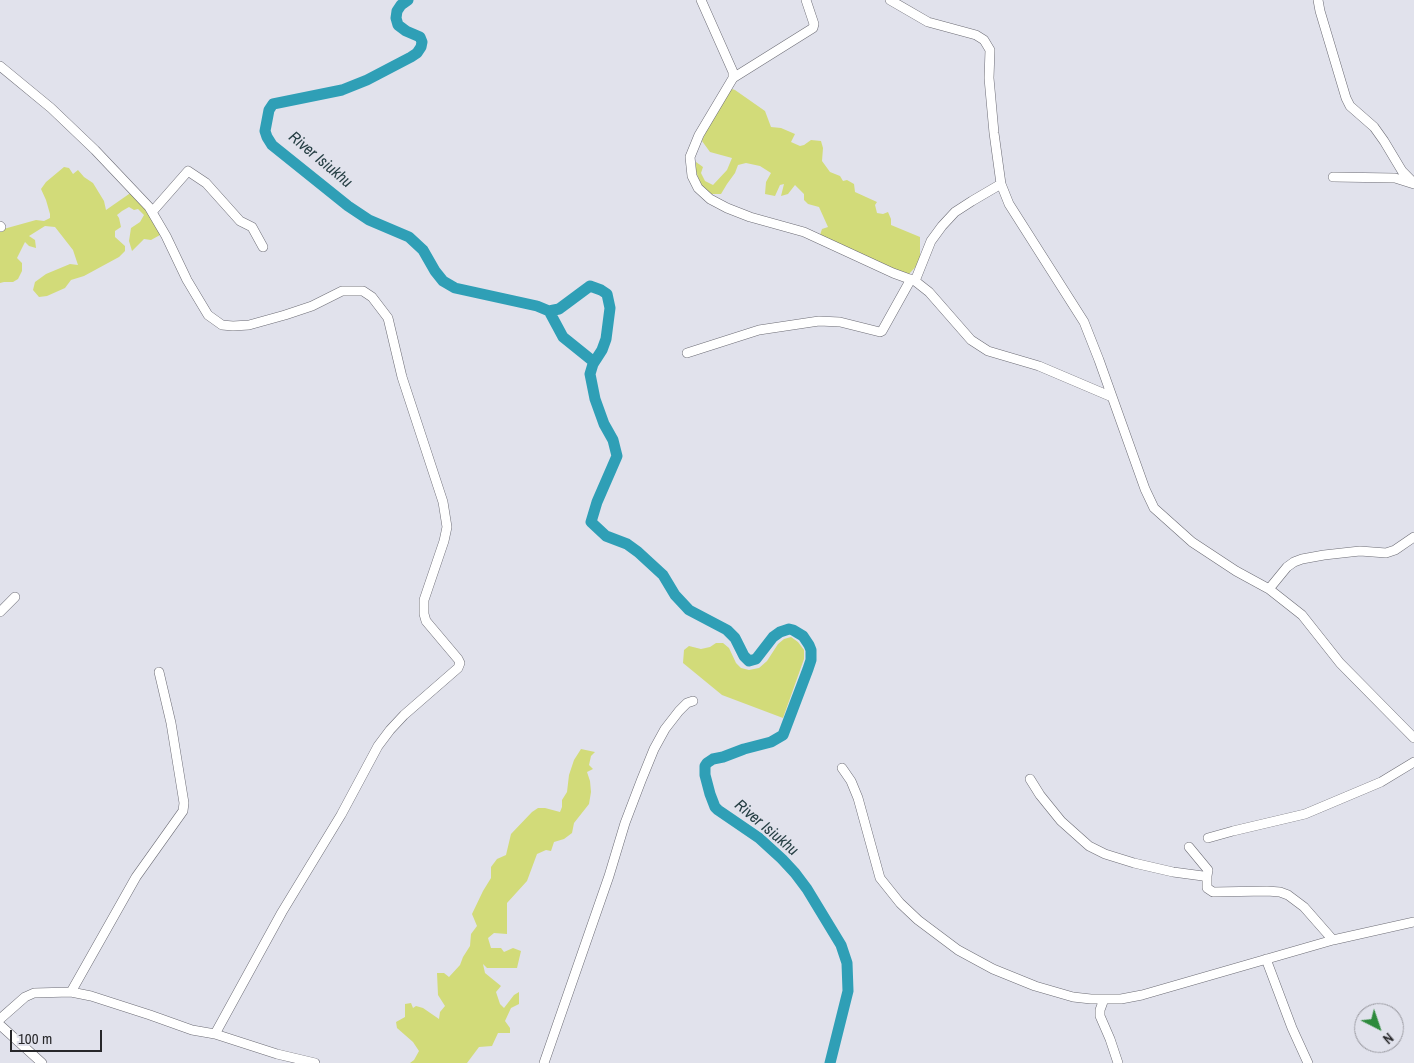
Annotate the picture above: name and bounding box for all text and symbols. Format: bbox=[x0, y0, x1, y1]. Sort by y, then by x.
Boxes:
water label: River Isiukhu bbox=[284, 128, 356, 192]
water label: River Isiukhu bbox=[730, 796, 802, 860]
north arrow bbox=[1354, 1003, 1404, 1053]
scale bar bbox=[12, 1020, 105, 1052]
text: 100 m bbox=[18, 1028, 52, 1049]
text: N bbox=[1379, 1029, 1397, 1048]

